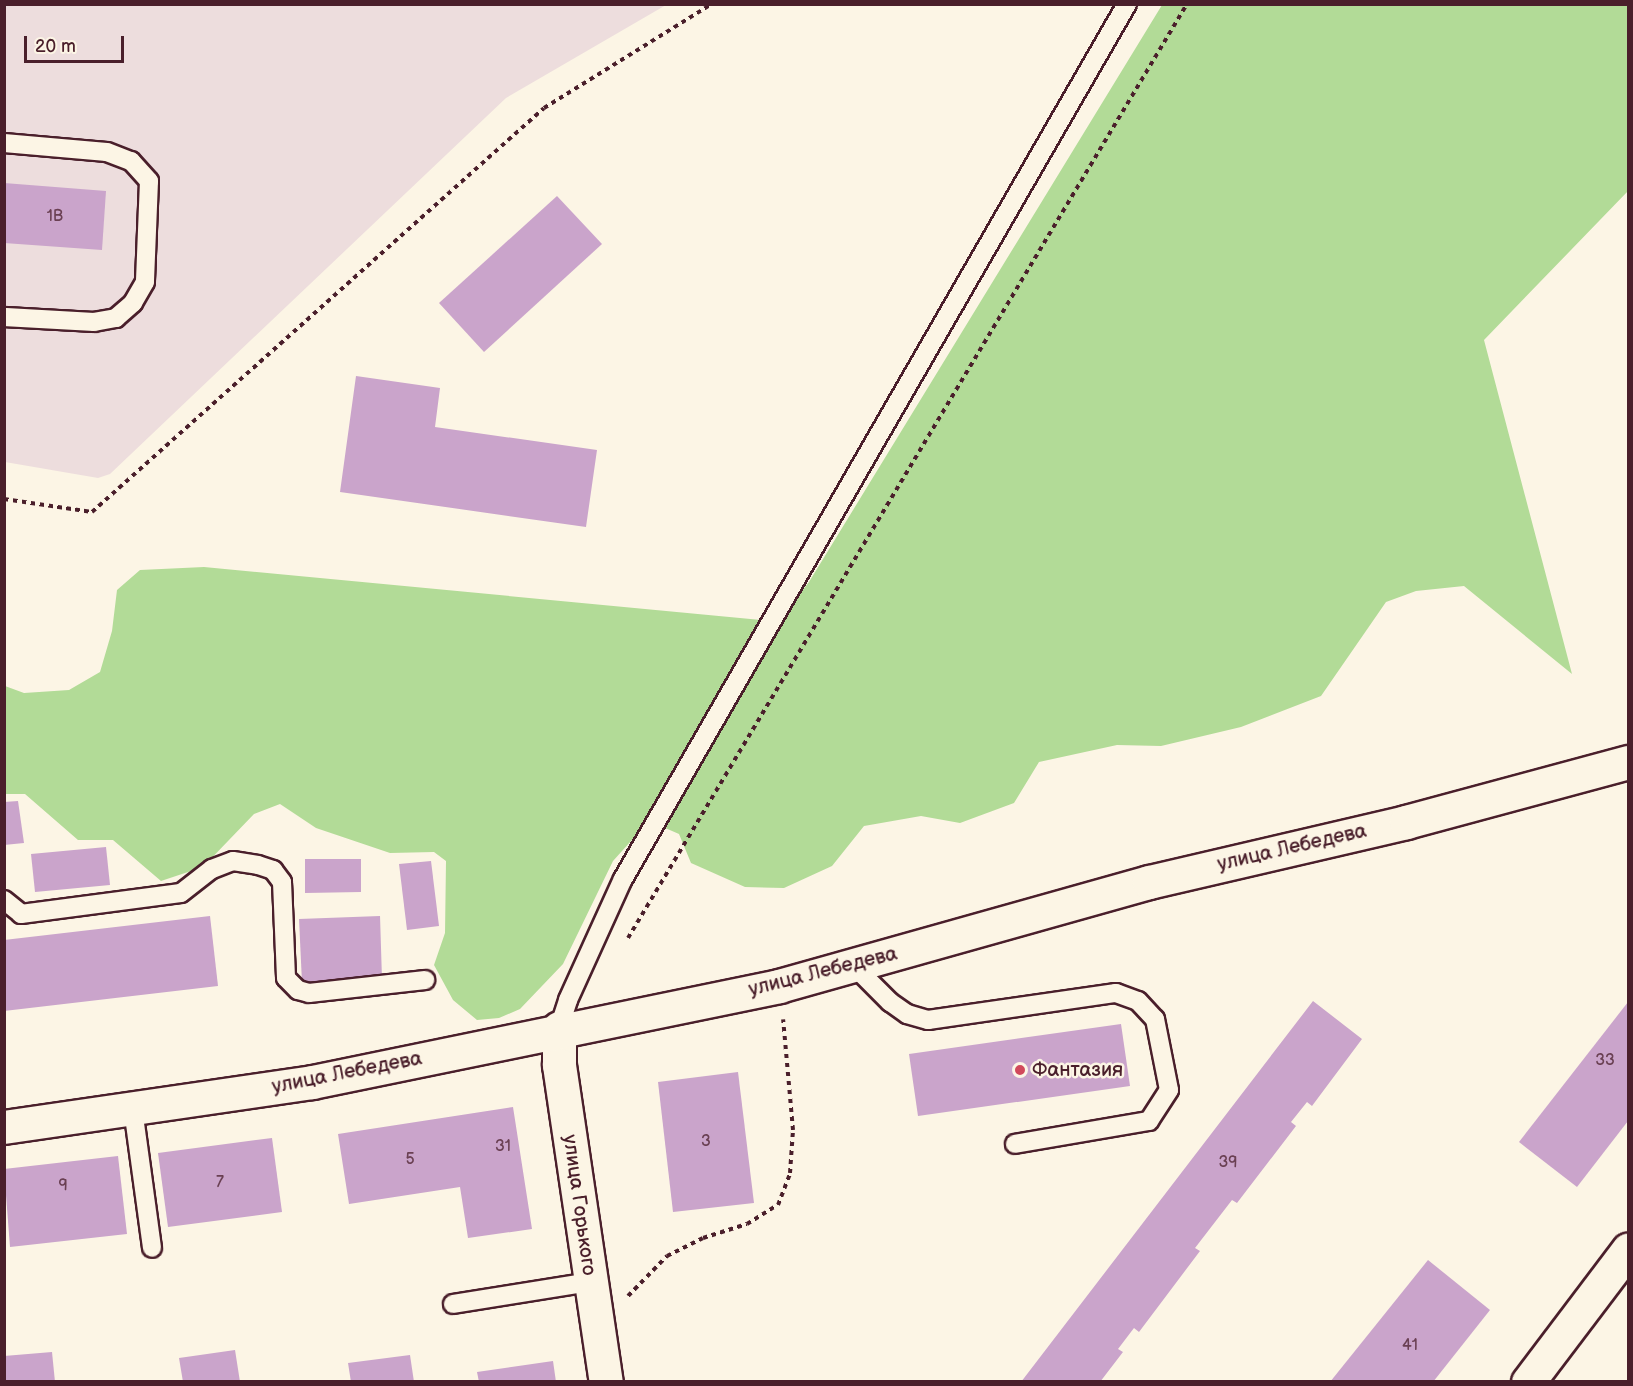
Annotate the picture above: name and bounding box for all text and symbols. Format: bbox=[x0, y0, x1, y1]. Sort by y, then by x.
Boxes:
scale bar bbox=[27, 24, 128, 62]
text: 20 m bbox=[35, 36, 76, 57]
house number: 1В bbox=[47, 207, 63, 227]
street label: улица Лебедева bbox=[1215, 819, 1369, 877]
street label: улица Лебедева bbox=[746, 942, 900, 1002]
street label: улица Лебедева bbox=[270, 1047, 424, 1099]
house number: 33 bbox=[1595, 1051, 1615, 1071]
place label: Фантазия bbox=[1032, 1058, 1123, 1082]
marker: Фантазия bbox=[1013, 1063, 1027, 1077]
house number: 3 bbox=[701, 1132, 711, 1152]
street label: улица Горького bbox=[557, 1133, 601, 1277]
house number: 31 bbox=[495, 1137, 511, 1157]
house number: 5 bbox=[405, 1150, 415, 1170]
house number: 39 bbox=[1218, 1153, 1238, 1173]
house number: 7 bbox=[216, 1173, 224, 1193]
house number: 9 bbox=[58, 1176, 68, 1196]
house number: 41 bbox=[1402, 1336, 1418, 1356]

